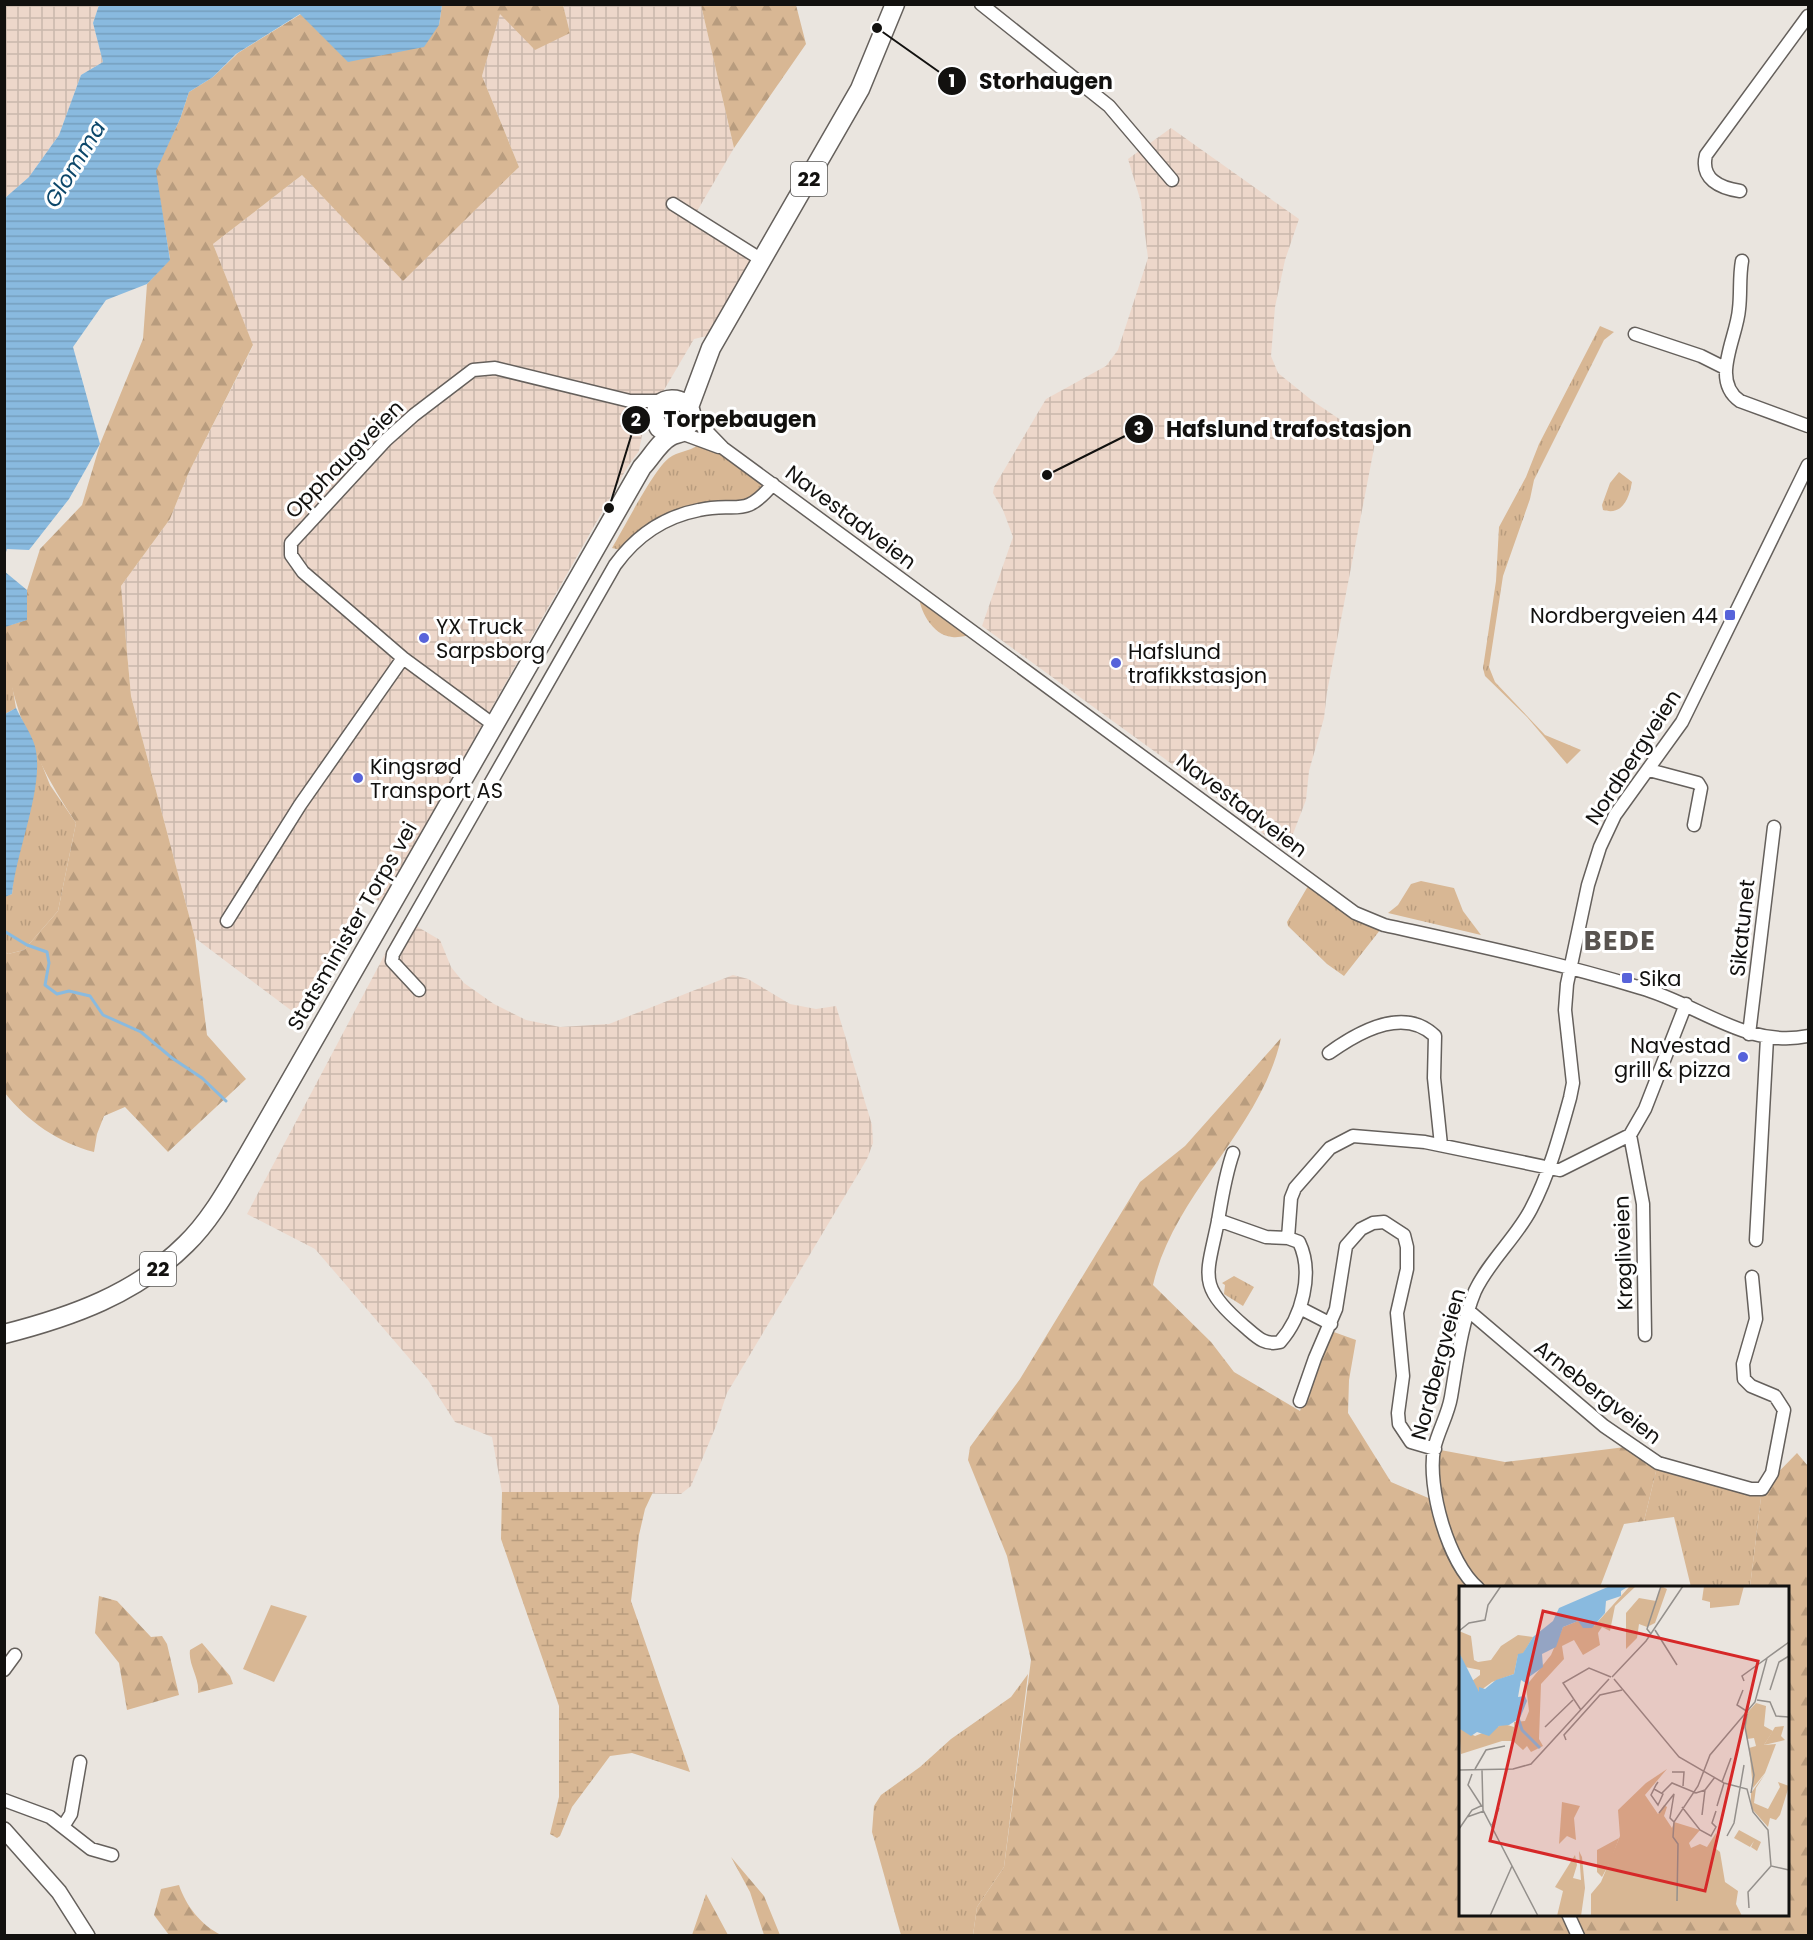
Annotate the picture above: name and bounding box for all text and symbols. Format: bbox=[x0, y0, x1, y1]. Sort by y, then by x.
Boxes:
callout: Storhaugen bbox=[937, 61, 1125, 101]
text: Storhaugen bbox=[979, 66, 1113, 97]
text: 1 bbox=[949, 68, 955, 93]
water label: Glomma bbox=[37, 114, 113, 213]
road number: 22 bbox=[791, 162, 827, 196]
street label: Opphaugveien bbox=[278, 393, 410, 525]
callout: Torpebaugen bbox=[621, 400, 828, 440]
text: Torpebaugen bbox=[664, 404, 816, 435]
text: 2 bbox=[631, 407, 641, 432]
callout: Hafslund trafostasjon bbox=[1124, 409, 1424, 449]
text: Hafslund trafostasjon bbox=[1166, 414, 1412, 445]
text: 3 bbox=[1134, 416, 1144, 441]
street label: Navestadveien bbox=[780, 458, 922, 576]
place label: Nordbergveien 44 bbox=[1530, 601, 1718, 630]
marker: Nordbergveien 44 bbox=[1723, 608, 1737, 622]
place label: YX Truck Sarpsborg bbox=[436, 612, 545, 665]
marker: YX Truck Sarpsborg bbox=[417, 631, 431, 645]
place label: Hafslund trafikkstasjon bbox=[1128, 637, 1267, 690]
marker: Hafslund trafikkstasjon bbox=[1109, 656, 1123, 670]
street label: Nordbergveien bbox=[1578, 684, 1688, 830]
street label: Navestadveien bbox=[1171, 746, 1313, 864]
place label: Kingsrød Transport AS bbox=[370, 752, 503, 805]
marker: Kingsrød Transport AS bbox=[351, 771, 365, 785]
street label: Statsminister Torps vei bbox=[280, 816, 424, 1036]
street label: Sikatunet bbox=[1722, 878, 1762, 978]
district label: BEDE bbox=[1584, 922, 1656, 959]
place label: Sika bbox=[1639, 964, 1682, 993]
marker: Sika bbox=[1620, 971, 1634, 985]
place label: Navestad grill & pizza bbox=[1614, 1031, 1731, 1084]
marker: Navestad grill & pizza bbox=[1736, 1050, 1750, 1064]
street label: Krøgliveien bbox=[1607, 1195, 1639, 1311]
road number: 22 bbox=[140, 1252, 176, 1286]
street label: Nordbergveien bbox=[1404, 1285, 1472, 1443]
street label: Arnebergveien bbox=[1528, 1333, 1668, 1451]
inset map bbox=[1459, 1586, 1789, 1916]

